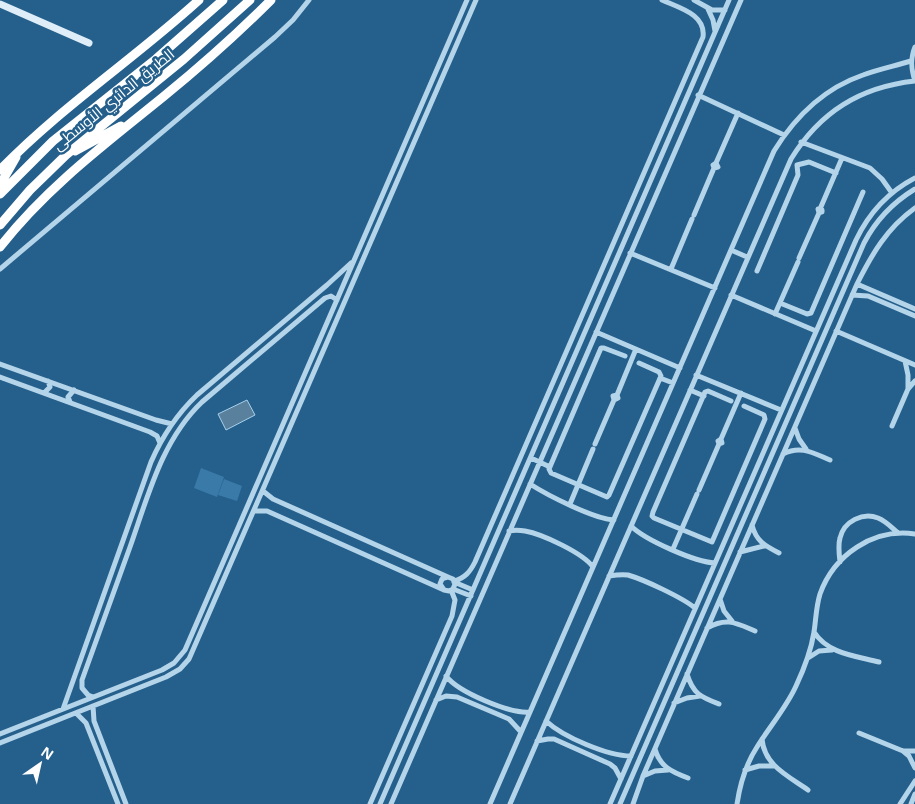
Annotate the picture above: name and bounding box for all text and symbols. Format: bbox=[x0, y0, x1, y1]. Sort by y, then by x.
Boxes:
street label: الطريق الدائري الأوسطى bbox=[48, 44, 180, 157]
north arrow bbox=[15, 739, 65, 789]
text: N bbox=[38, 742, 58, 764]

